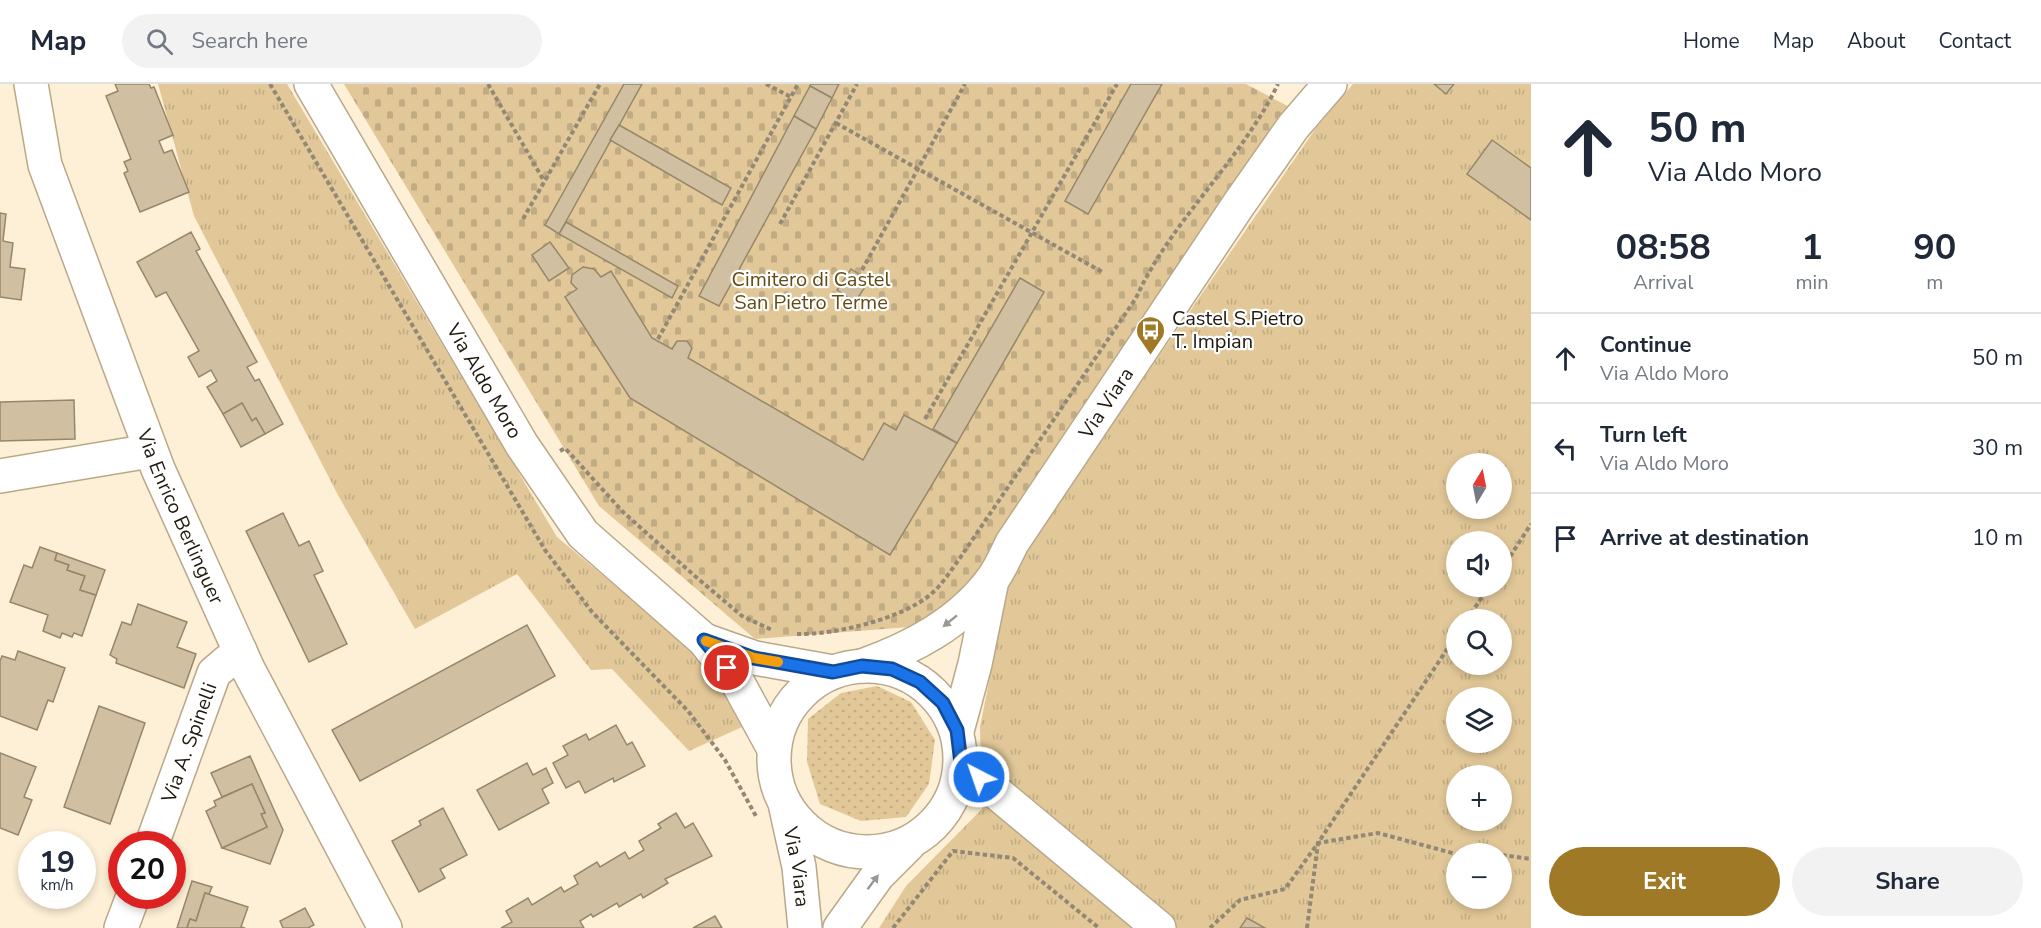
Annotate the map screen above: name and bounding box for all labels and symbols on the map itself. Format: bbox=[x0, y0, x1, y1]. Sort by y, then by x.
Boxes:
park label: Cimitero di Castel San Pietro Terme bbox=[732, 266, 891, 316]
place label: Castel S.Pietro T. Impian bbox=[1172, 305, 1304, 355]
bus stop icon: Castel S.Pietro T. Impian bbox=[1135, 314, 1167, 356]
street label: Via Aldo Moro bbox=[440, 318, 529, 443]
street label: Via Viara bbox=[1072, 362, 1140, 445]
street label: Via Enrico Berlinguer bbox=[130, 424, 231, 608]
north arrow bbox=[1446, 453, 1512, 519]
one-way arrow bbox=[943, 614, 958, 627]
pin bbox=[701, 642, 752, 693]
street label: Via A. Spinelli bbox=[154, 679, 223, 807]
position arrow bbox=[947, 745, 1011, 809]
street label: Via Viara bbox=[777, 823, 816, 908]
speed limit sign: 20 bbox=[108, 831, 186, 909]
one-way arrow bbox=[866, 874, 879, 890]

